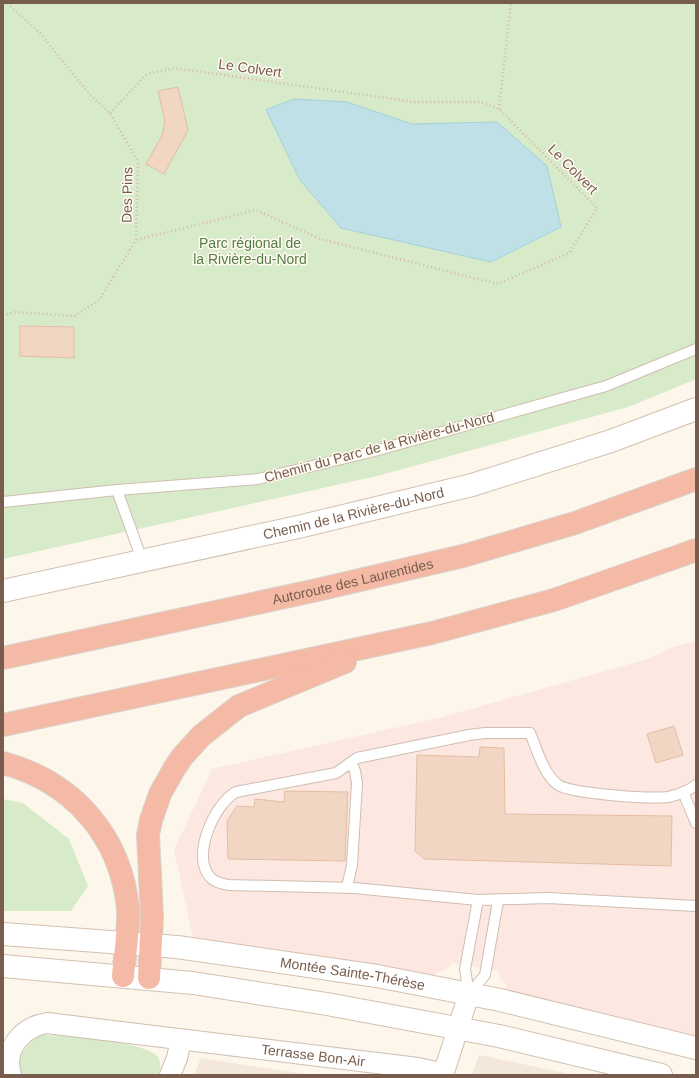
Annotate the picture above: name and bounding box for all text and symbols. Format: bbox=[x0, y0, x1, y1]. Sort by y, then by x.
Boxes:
street label: Le Colvert bbox=[217, 56, 283, 80]
street label: Le Colvert bbox=[545, 141, 601, 197]
street label: Des Pins bbox=[119, 167, 135, 223]
park label: Parc régional de la Rivière-du-Nord bbox=[193, 235, 307, 267]
street label: Chemin du Parc de la Rivière-du-Nord bbox=[262, 409, 496, 485]
street label: Chemin de la Rivière-du-Nord bbox=[262, 484, 446, 542]
street label: Autoroute des Laurentides bbox=[271, 555, 435, 607]
street label: Montée Sainte-Thérèse bbox=[279, 954, 426, 993]
street label: Terrasse Bon-Air bbox=[260, 1041, 366, 1070]

